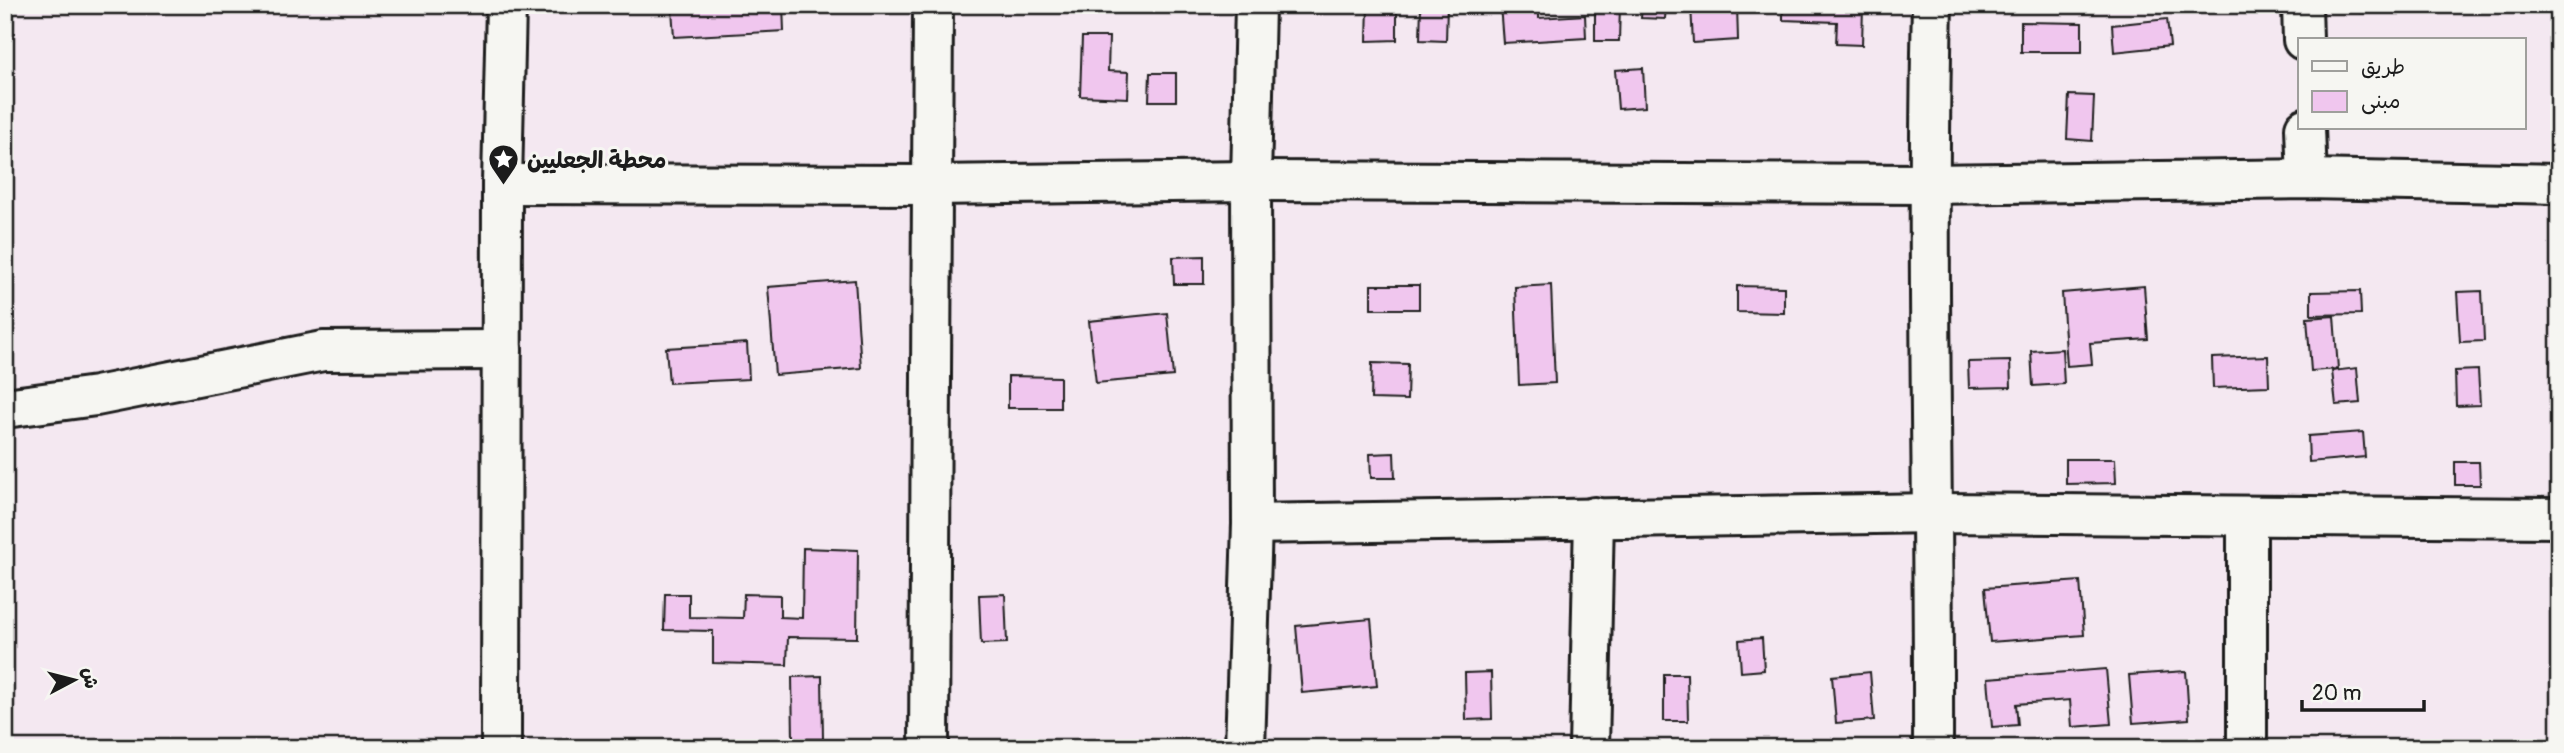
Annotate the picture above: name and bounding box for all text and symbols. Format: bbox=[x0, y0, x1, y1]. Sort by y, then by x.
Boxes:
legend bbox=[2298, 38, 2526, 130]
text: طريق bbox=[2361, 54, 2405, 81]
text: مبنى bbox=[2361, 88, 2400, 115]
place icon: محطة الجعليين bbox=[487, 143, 521, 187]
place label: محطة الجعليين bbox=[527, 146, 666, 175]
north arrow bbox=[38, 644, 108, 714]
text: ش bbox=[77, 666, 103, 690]
scale bar bbox=[2302, 669, 2424, 713]
text: 20 m bbox=[2312, 680, 2361, 707]

